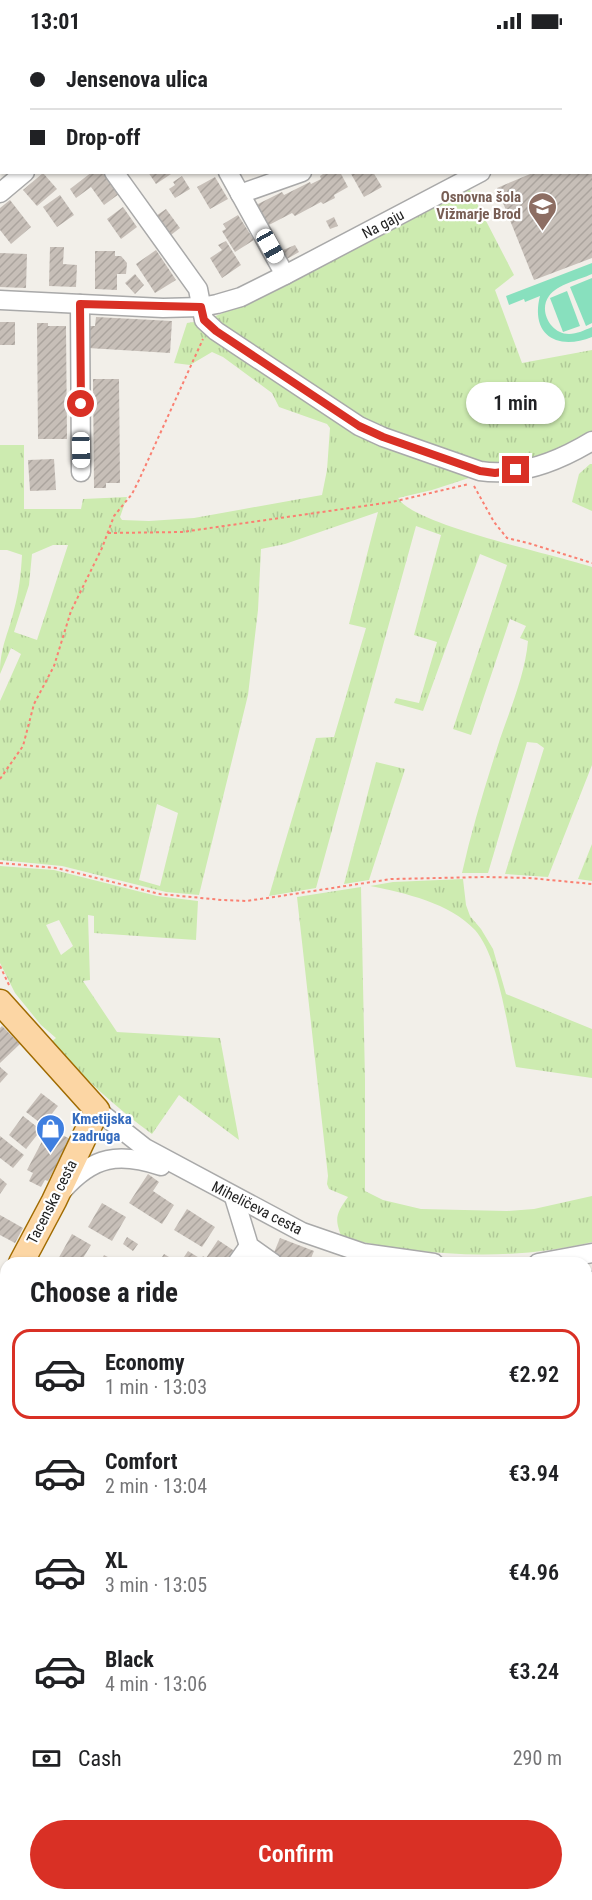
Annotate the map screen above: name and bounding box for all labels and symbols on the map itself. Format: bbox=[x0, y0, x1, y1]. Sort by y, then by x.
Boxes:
place label: Osnovna šola Vižmarje Brod bbox=[436, 188, 521, 223]
school or university icon: Osnovna šola Vižmarje Brod bbox=[526, 190, 558, 232]
street label: Na gaju bbox=[359, 205, 407, 243]
car bbox=[253, 226, 287, 266]
callout: 1 min bbox=[466, 383, 566, 425]
route start bbox=[67, 390, 94, 417]
car bbox=[72, 432, 90, 468]
route end bbox=[502, 456, 529, 483]
place label: Kmetijska zadruga bbox=[72, 1110, 132, 1145]
shop icon: Kmetijska zadruga bbox=[35, 1112, 67, 1154]
street label: Tacenska cesta bbox=[23, 1157, 81, 1247]
street label: Miheličeva cesta bbox=[209, 1177, 305, 1239]

